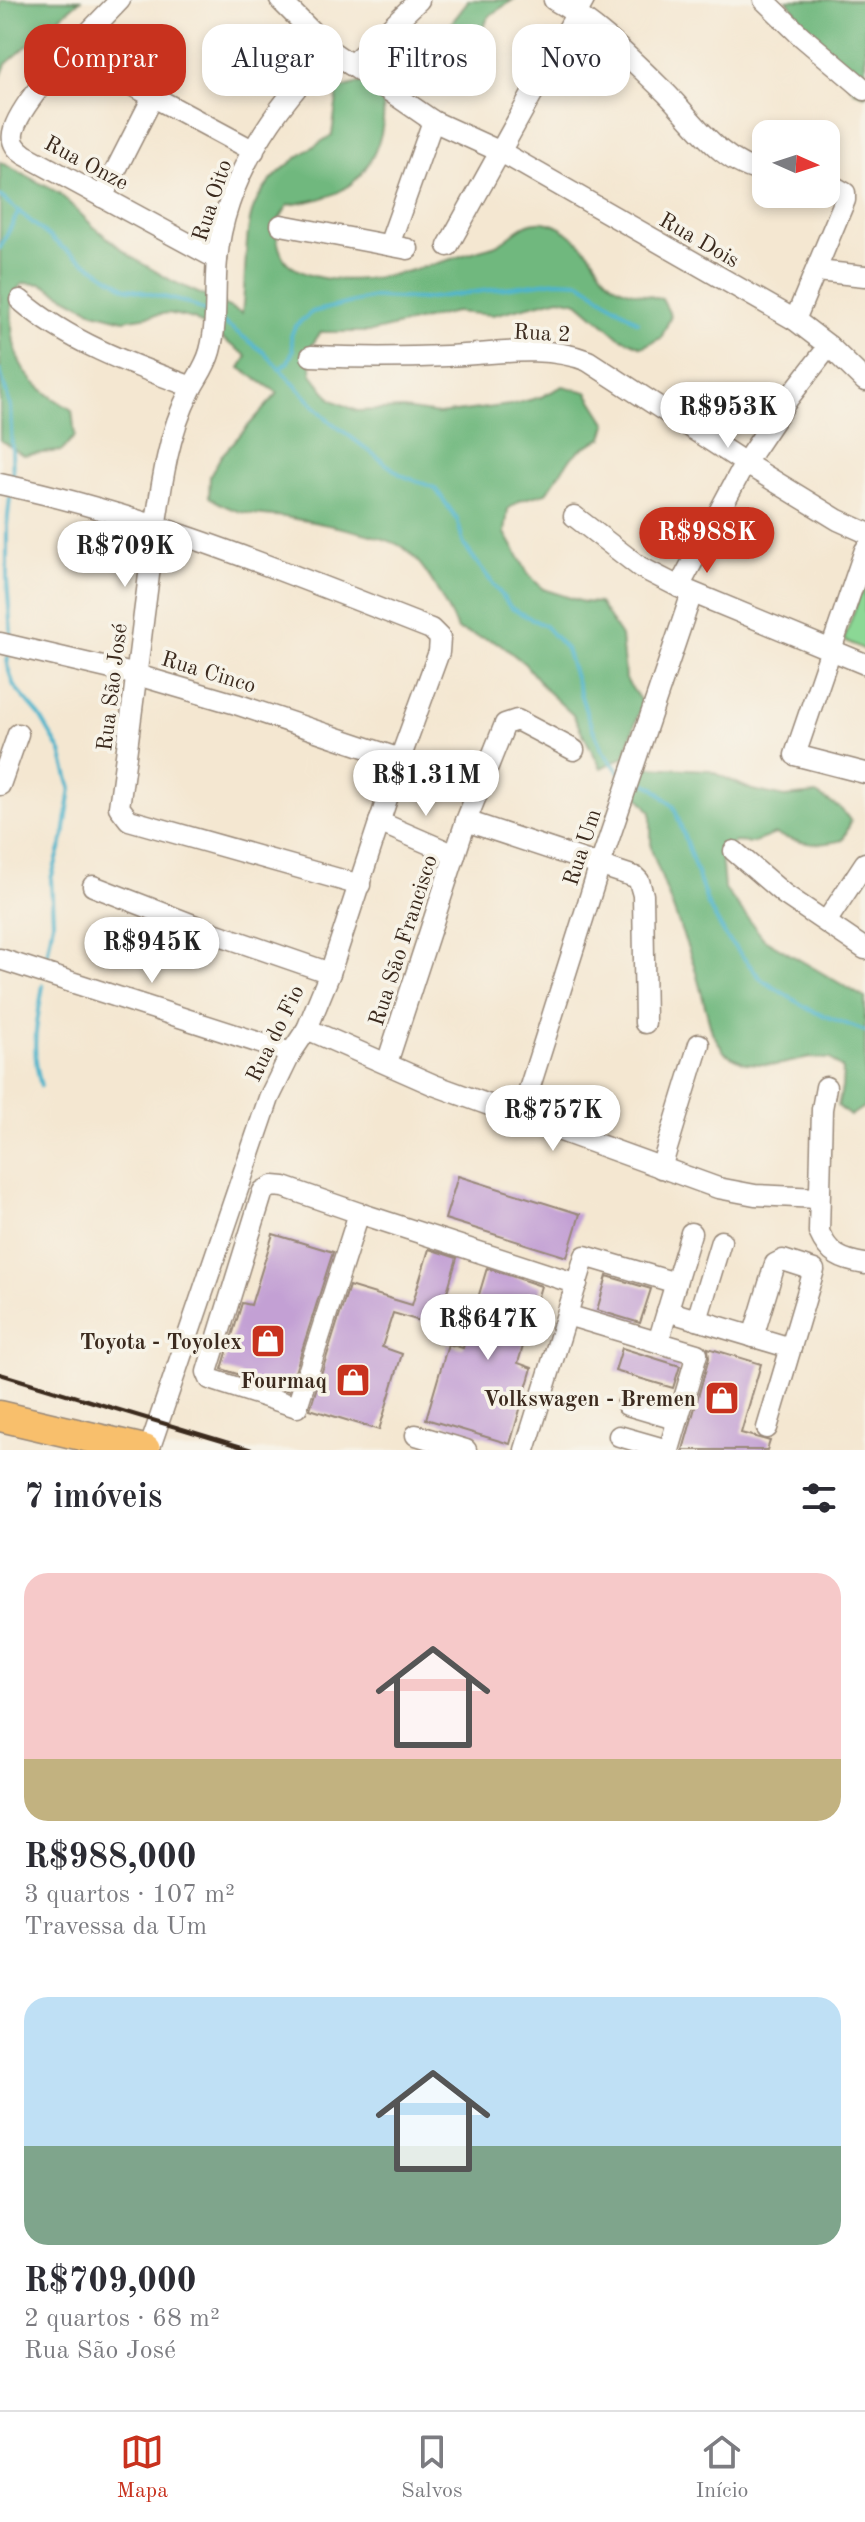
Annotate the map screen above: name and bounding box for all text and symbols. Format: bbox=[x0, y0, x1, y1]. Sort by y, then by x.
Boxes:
chip: Comprar bbox=[24, 24, 186, 96]
chip: Alugar bbox=[202, 24, 343, 96]
chip: Filtros bbox=[359, 24, 496, 96]
chip: Novo bbox=[512, 24, 630, 96]
north arrow bbox=[752, 120, 840, 208]
map controls bbox=[752, 120, 840, 208]
street label: Rua Onze bbox=[40, 133, 132, 195]
street label: Rua Oito bbox=[189, 157, 236, 244]
street label: Rua Dois bbox=[655, 209, 743, 272]
street label: Rua 2 bbox=[513, 322, 571, 346]
pin: R$953K bbox=[663, 382, 793, 450]
text: R$953K bbox=[678, 395, 778, 421]
pin: R$988K bbox=[642, 507, 772, 575]
text: R$988K bbox=[657, 520, 757, 546]
pin: R$709K bbox=[60, 521, 190, 589]
text: R$709K bbox=[75, 534, 175, 560]
street label: Rua São José bbox=[94, 622, 132, 752]
street label: Rua Cinco bbox=[159, 648, 258, 698]
pin: R$1.31M bbox=[352, 750, 500, 818]
text: R$1.31M bbox=[371, 763, 481, 789]
street label: Rua Um bbox=[560, 807, 606, 889]
street label: Rua São Francisco bbox=[366, 852, 442, 1029]
pin: R$945K bbox=[87, 917, 217, 985]
text: R$945K bbox=[102, 930, 202, 956]
street label: Rua do Fio bbox=[243, 982, 309, 1086]
pin: R$757K bbox=[488, 1085, 618, 1153]
text: R$757K bbox=[503, 1098, 603, 1124]
pin: R$647K bbox=[423, 1294, 553, 1362]
text: R$647K bbox=[438, 1307, 538, 1333]
shop icon: Toyota - Toyolex bbox=[249, 1322, 287, 1360]
place label: Toyota - Toyolex bbox=[80, 1332, 242, 1354]
shop icon: Fourmaq bbox=[334, 1361, 372, 1399]
place label: Fourmaq bbox=[240, 1371, 327, 1393]
shop icon: Volkswagen - Bremen bbox=[703, 1379, 741, 1417]
place label: Volkswagen - Bremen bbox=[483, 1389, 696, 1411]
icon: filters bbox=[797, 1476, 841, 1520]
text: 7 imóveis bbox=[24, 1481, 162, 1515]
icon: home bbox=[361, 1625, 505, 1769]
text: R$988,000 bbox=[24, 1841, 196, 1875]
text: 3 quartos · 107 m² bbox=[24, 1882, 235, 1908]
text: Travessa da Um bbox=[24, 1914, 207, 1940]
icon: home bbox=[361, 2049, 505, 2193]
text: R$709,000 bbox=[24, 2265, 196, 2299]
text: 2 quartos · 68 m² bbox=[24, 2306, 220, 2332]
text: Rua São José bbox=[24, 2338, 176, 2364]
tab: Mapa bbox=[116, 2430, 168, 2505]
tab: Salvos bbox=[401, 2430, 463, 2505]
tab: Início bbox=[696, 2430, 748, 2505]

